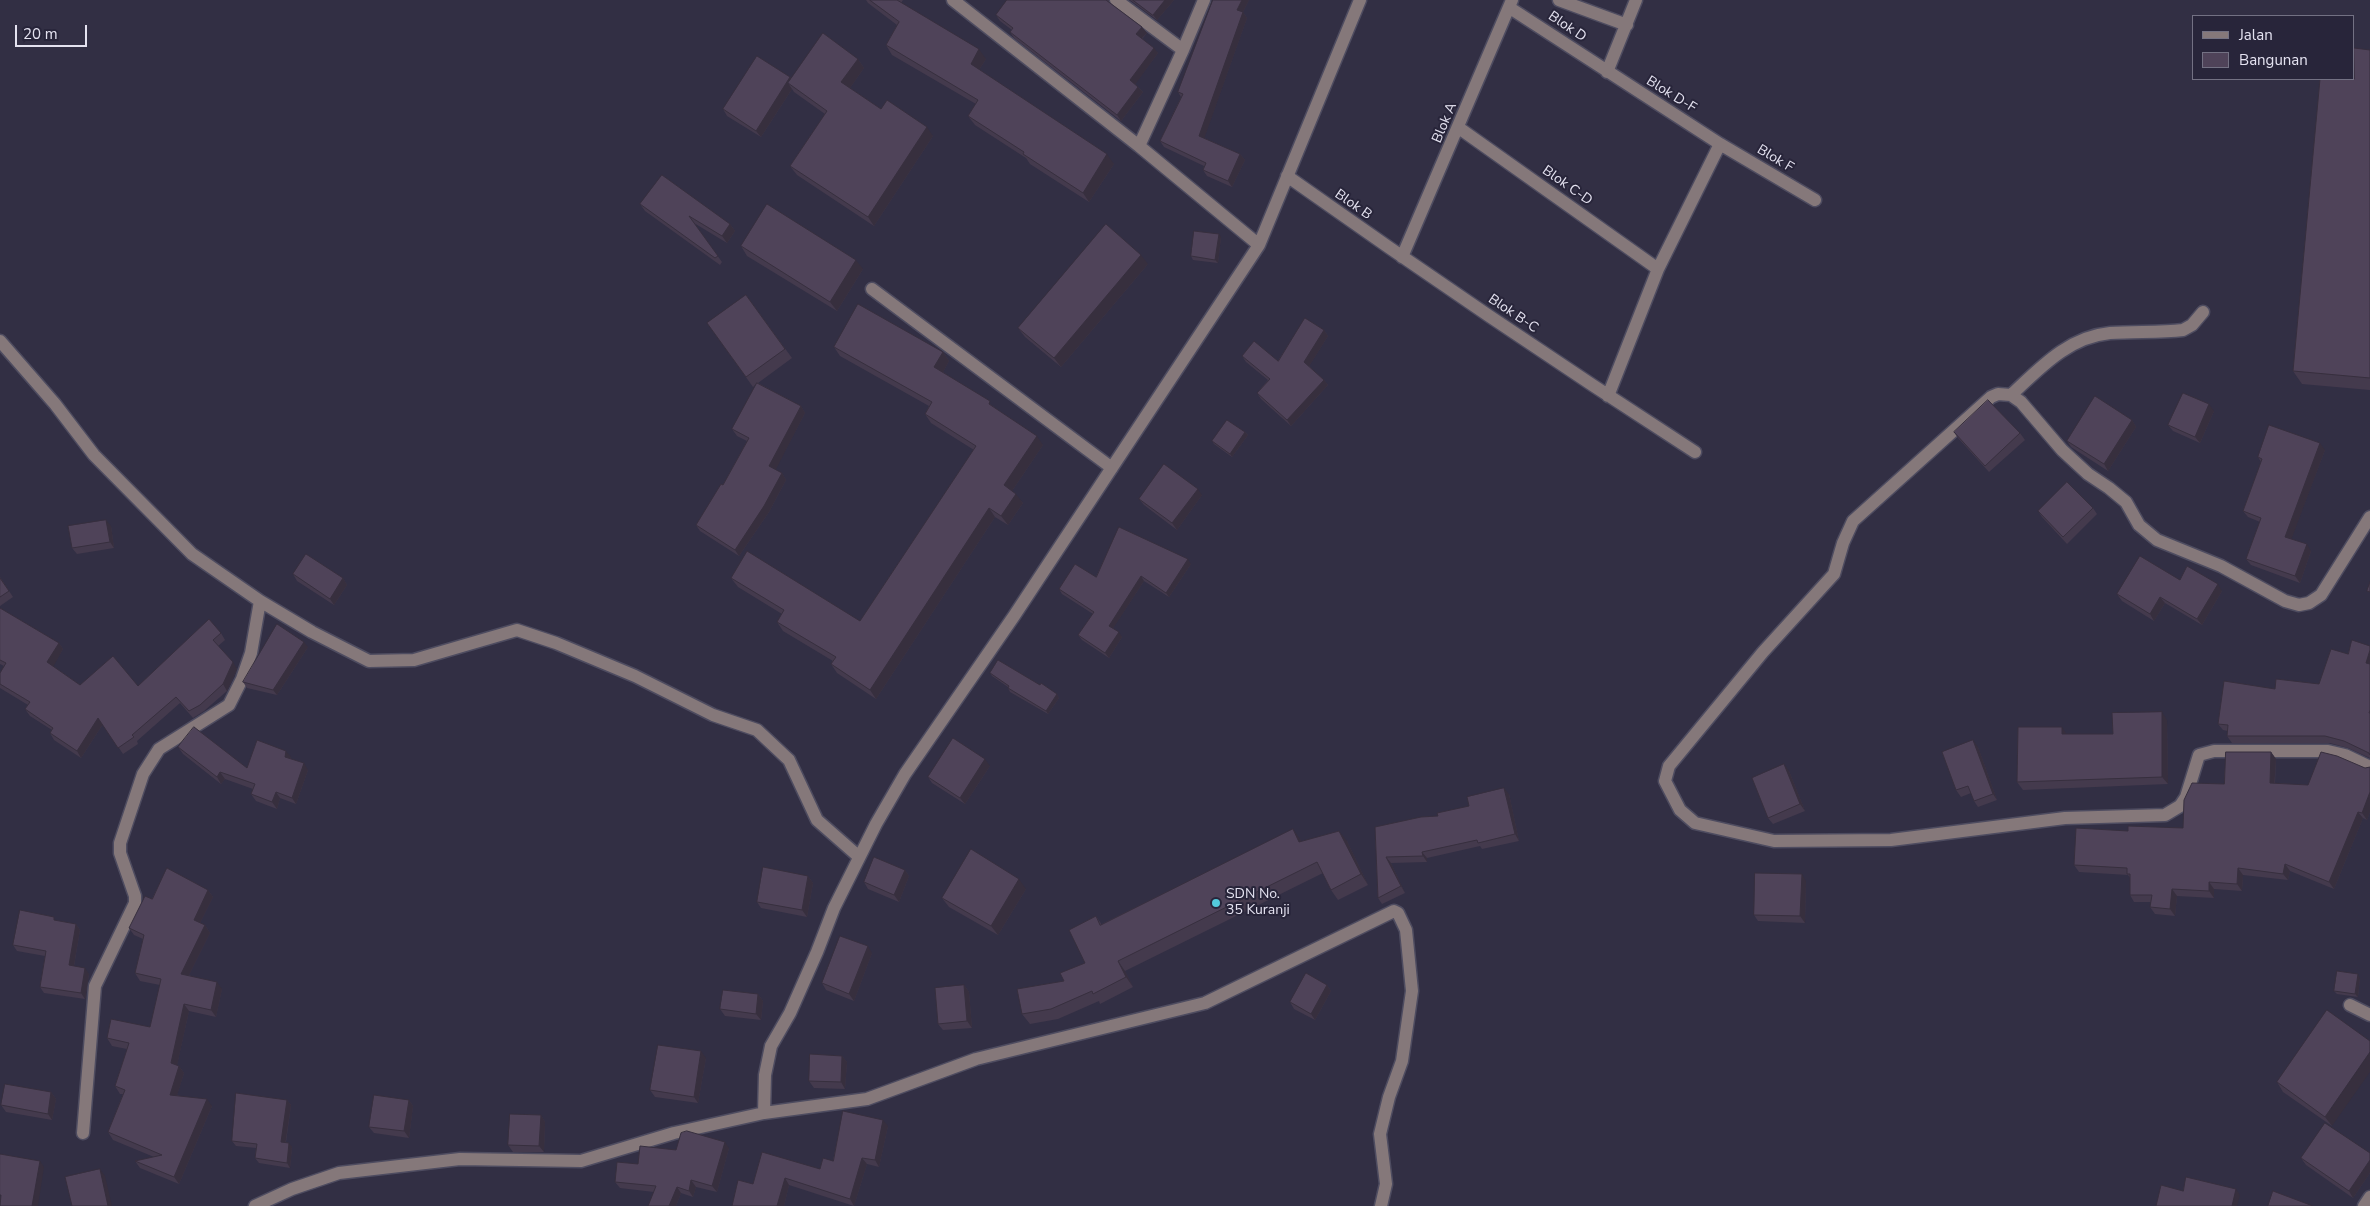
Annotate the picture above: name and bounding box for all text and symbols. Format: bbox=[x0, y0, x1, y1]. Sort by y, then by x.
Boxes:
street label: Blok D bbox=[1545, 8, 1589, 46]
scale bar bbox=[18, 15, 90, 47]
legend bbox=[2192, 15, 2355, 80]
text: 20 m bbox=[23, 24, 58, 44]
text: Jalan bbox=[2239, 25, 2273, 45]
text: Bangunan bbox=[2239, 50, 2308, 70]
street label: Blok D-F bbox=[1643, 73, 1699, 117]
street label: Blok A bbox=[1429, 100, 1461, 146]
street label: Blok F bbox=[1754, 142, 1796, 176]
street label: Blok C-D bbox=[1539, 163, 1595, 209]
street label: Blok B bbox=[1331, 186, 1375, 224]
street label: Blok B-C bbox=[1485, 291, 1541, 337]
place label: SDN No. 35 Kuranji bbox=[1226, 887, 1290, 920]
marker: SDN No. 35 Kuranji bbox=[1210, 897, 1222, 909]

